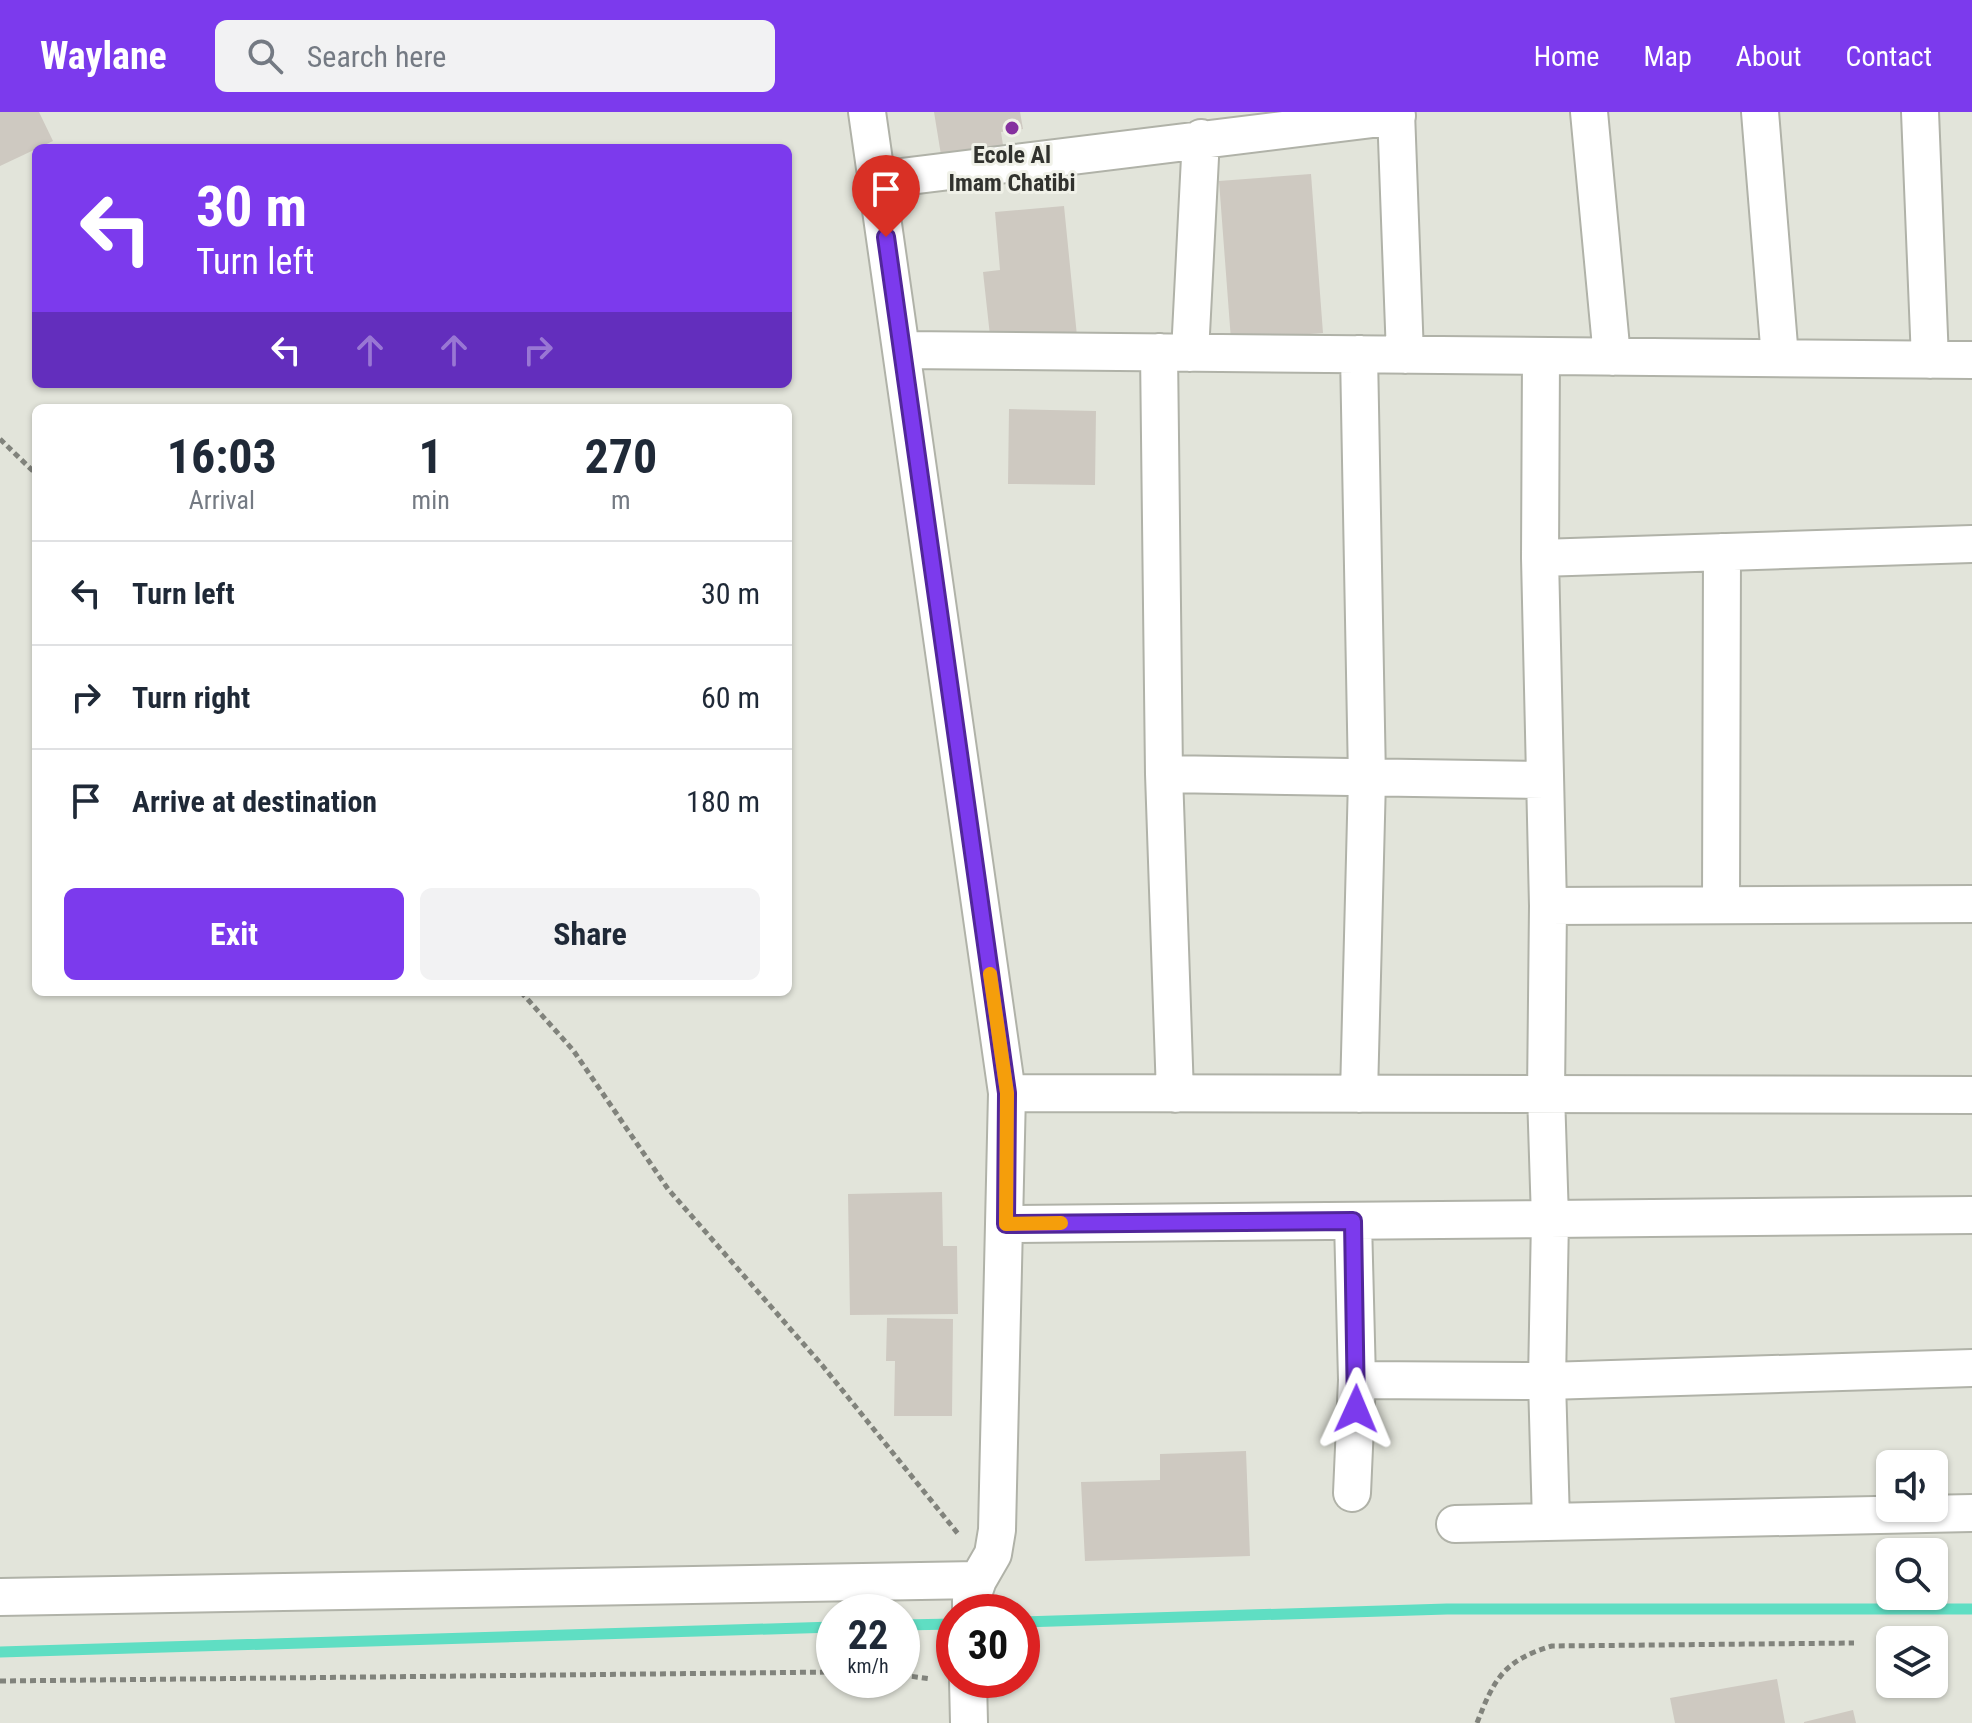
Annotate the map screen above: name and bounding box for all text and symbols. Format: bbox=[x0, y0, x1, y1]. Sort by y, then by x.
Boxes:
search box bbox=[215, 20, 775, 92]
text: Waylane bbox=[40, 34, 167, 78]
icon: search bbox=[243, 34, 287, 78]
text: Search here bbox=[307, 39, 446, 74]
text: Home bbox=[1534, 40, 1599, 73]
text: Map bbox=[1643, 40, 1692, 73]
text: About bbox=[1736, 40, 1802, 73]
text: Contact bbox=[1846, 40, 1932, 73]
marker: Ecole Al Imam Chatibi bbox=[1003, 119, 1021, 137]
place label: Ecole Al Imam Chatibi bbox=[948, 141, 1076, 197]
pin bbox=[852, 155, 920, 237]
icon: arrive bbox=[864, 167, 908, 211]
text: 30 m bbox=[196, 174, 307, 240]
icon: left bbox=[64, 176, 168, 280]
text: Turn left bbox=[196, 241, 314, 283]
icon: left bbox=[264, 328, 308, 372]
icon: ahead bbox=[348, 328, 392, 372]
icon: ahead bbox=[432, 328, 476, 372]
icon: right bbox=[516, 328, 560, 372]
text: 16:03 bbox=[167, 428, 277, 485]
text: 1 bbox=[419, 428, 443, 485]
text: 270 bbox=[584, 428, 657, 485]
text: Arrival bbox=[189, 485, 255, 515]
text: min bbox=[412, 485, 450, 515]
text: m bbox=[611, 485, 631, 515]
icon: left bbox=[64, 571, 108, 615]
text: Turn left bbox=[132, 576, 235, 611]
text: 30 m bbox=[701, 576, 760, 611]
icon: right bbox=[64, 675, 108, 719]
text: Turn right bbox=[132, 680, 250, 715]
text: 60 m bbox=[701, 680, 760, 715]
icon: arrive bbox=[64, 779, 108, 823]
text: Arrive at destination bbox=[132, 784, 377, 819]
text: 180 m bbox=[686, 784, 760, 819]
button: Exit bbox=[64, 888, 404, 980]
button: Share bbox=[420, 888, 760, 980]
position arrow bbox=[1314, 1367, 1398, 1451]
map controls bbox=[1876, 1450, 1948, 1698]
button: sound bbox=[1876, 1450, 1948, 1522]
button: search bbox=[1876, 1538, 1948, 1610]
speed limit sign: 30 bbox=[936, 1594, 1040, 1698]
text: 22 bbox=[848, 1612, 888, 1659]
button: layers bbox=[1876, 1626, 1948, 1698]
text: km/h bbox=[847, 1654, 889, 1678]

